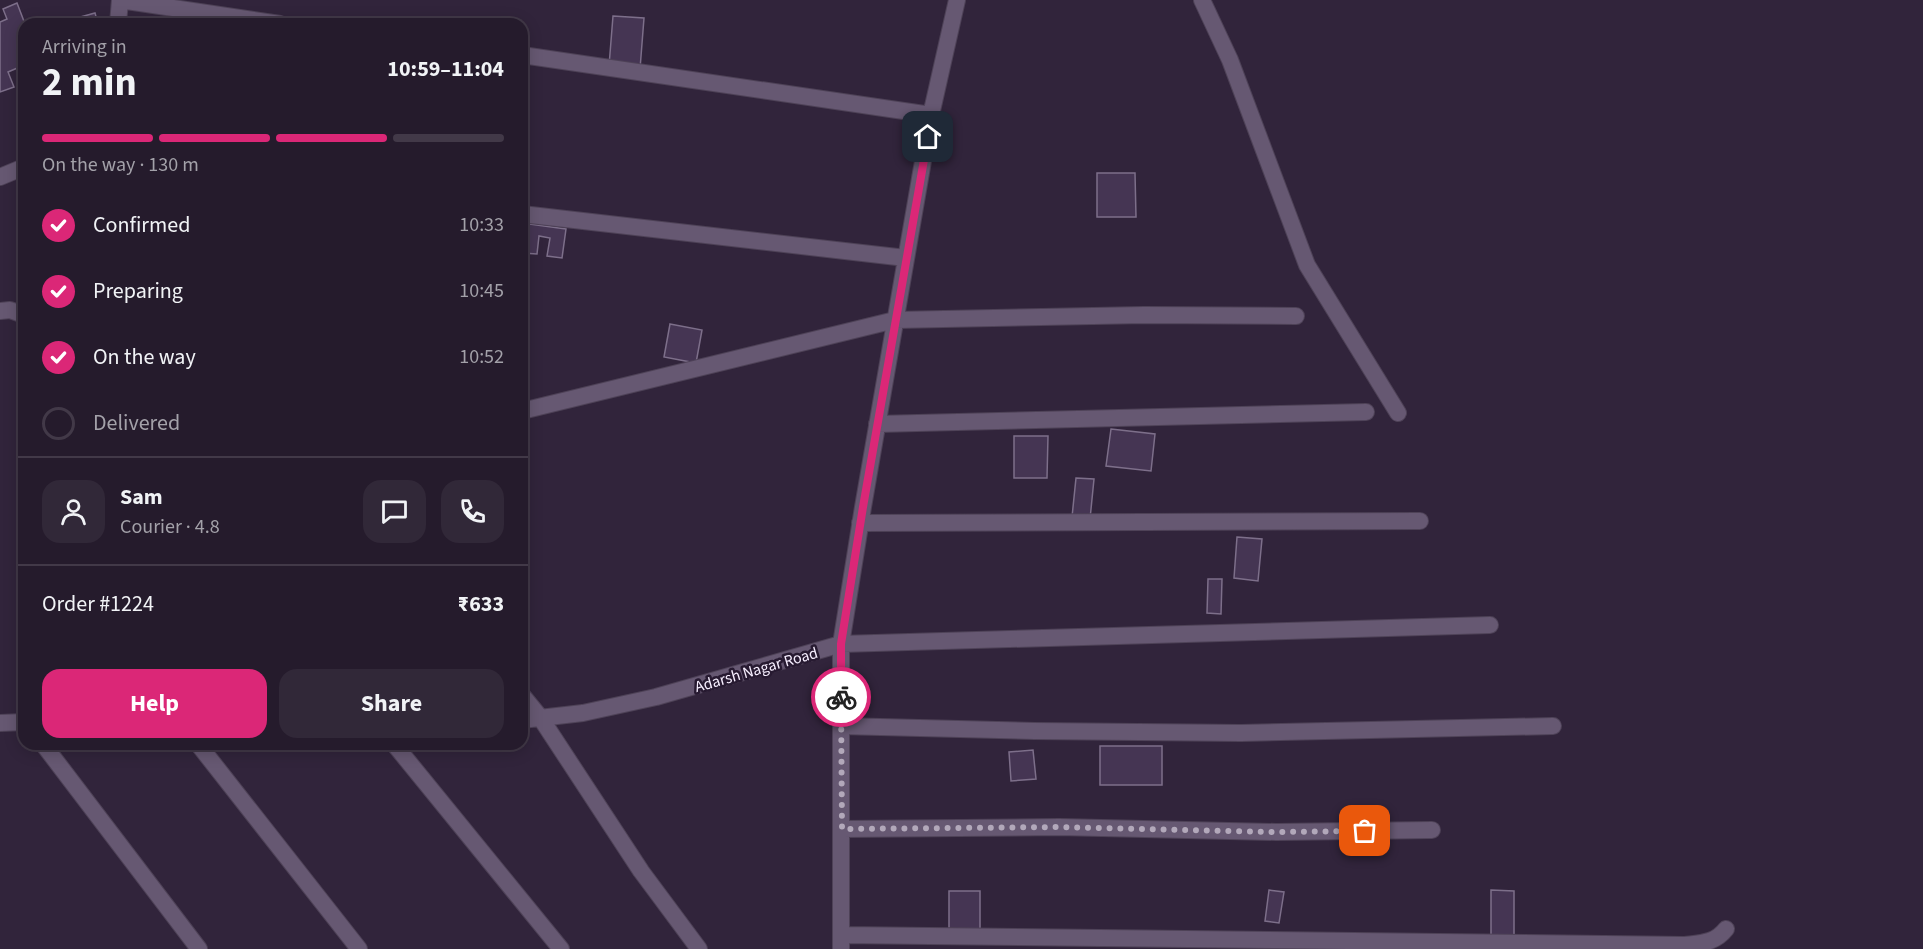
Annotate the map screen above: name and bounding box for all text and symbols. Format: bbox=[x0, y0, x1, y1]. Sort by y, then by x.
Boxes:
text: Arriving in bbox=[42, 33, 127, 61]
text: 10:59–11:04 bbox=[387, 53, 504, 85]
text: 2 min bbox=[42, 55, 137, 111]
pin bbox=[902, 111, 953, 162]
icon: home bbox=[911, 120, 944, 153]
text: On the way · 130 m bbox=[42, 151, 199, 179]
icon: check bbox=[42, 209, 75, 242]
text: Confirmed bbox=[93, 209, 190, 241]
text: 10:33 bbox=[459, 211, 504, 239]
icon: check bbox=[42, 275, 75, 308]
text: Preparing bbox=[93, 275, 183, 307]
text: 10:45 bbox=[459, 277, 504, 305]
icon: check bbox=[42, 341, 75, 374]
text: On the way bbox=[93, 341, 196, 373]
text: 10:52 bbox=[459, 343, 504, 371]
text: Delivered bbox=[93, 407, 180, 439]
button: person bbox=[42, 480, 105, 543]
button: chat bbox=[363, 480, 426, 543]
button: phone bbox=[441, 480, 504, 543]
text: Sam bbox=[120, 481, 163, 513]
text: Courier · 4.8 bbox=[120, 513, 220, 541]
text: Order #1224 bbox=[42, 588, 154, 620]
text: ₹633 bbox=[458, 588, 504, 620]
street label: Adarsh Nagar Road bbox=[692, 642, 820, 698]
courier bbox=[811, 667, 871, 727]
button: Help bbox=[42, 669, 267, 738]
button: Share bbox=[279, 669, 504, 738]
icon: bike bbox=[825, 681, 858, 714]
pin bbox=[1339, 805, 1390, 856]
icon: bag bbox=[1348, 814, 1381, 847]

